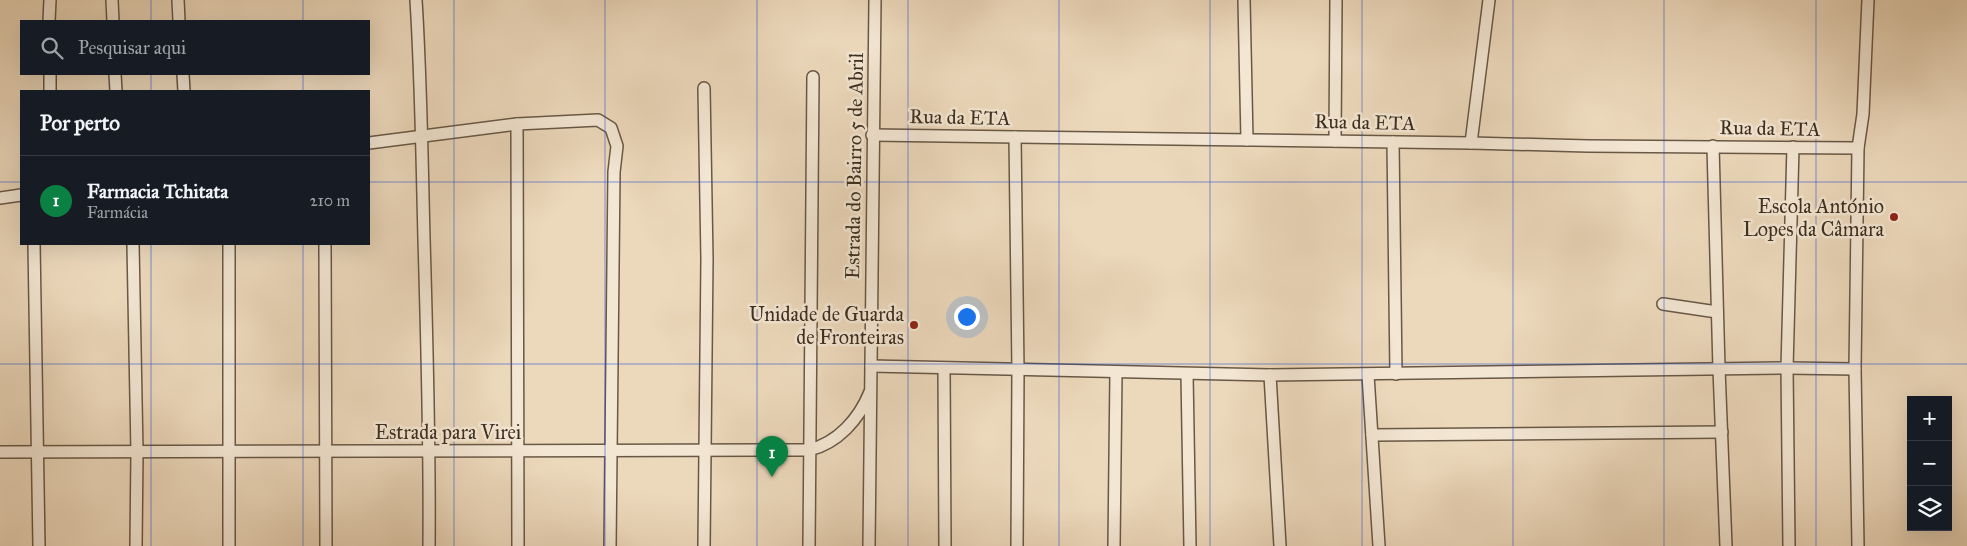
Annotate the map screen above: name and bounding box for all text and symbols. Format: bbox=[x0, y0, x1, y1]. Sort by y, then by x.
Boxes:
search box bbox=[20, 20, 370, 75]
icon: search bbox=[38, 34, 66, 62]
text: Pesquisar aqui bbox=[78, 36, 186, 59]
street label: Estrada do Bairro 5 de Abril bbox=[840, 52, 868, 279]
street label: Rua da ETA bbox=[909, 104, 1011, 130]
street label: Rua da ETA bbox=[1314, 109, 1416, 135]
text: Por perto bbox=[40, 110, 120, 136]
street label: Rua da ETA bbox=[1719, 115, 1821, 141]
text: Farmacia Tchitata bbox=[87, 180, 228, 203]
text: 1 bbox=[53, 191, 59, 210]
text: 210 m bbox=[310, 191, 350, 210]
place label: Escola António Lopes da Câmara bbox=[1743, 194, 1885, 241]
text: Farmácia bbox=[87, 203, 148, 222]
marker: Escola António Lopes da Câmara bbox=[1888, 211, 1900, 223]
place label: Unidade de Guarda de Fronteiras bbox=[749, 302, 905, 349]
your location bbox=[954, 304, 980, 330]
marker: Unidade de Guarda de Fronteiras bbox=[908, 319, 920, 331]
map controls bbox=[1907, 396, 1952, 531]
button: + bbox=[1907, 396, 1952, 441]
street label: Estrada para Virei bbox=[375, 420, 522, 444]
pin: 1 bbox=[756, 436, 788, 477]
button: − bbox=[1907, 441, 1952, 486]
button: layers bbox=[1907, 486, 1952, 531]

